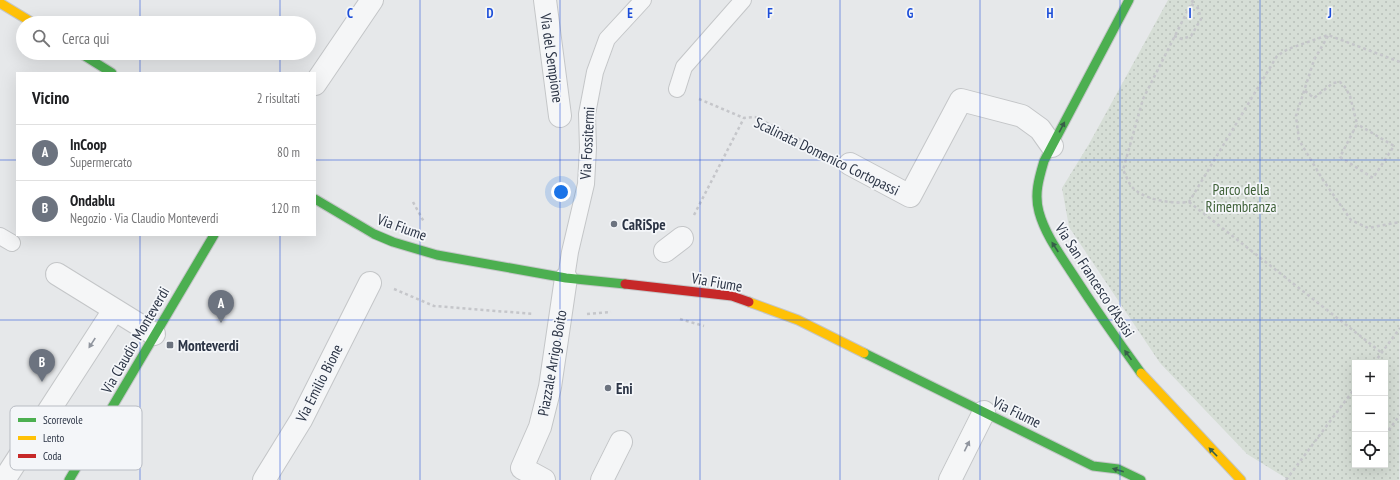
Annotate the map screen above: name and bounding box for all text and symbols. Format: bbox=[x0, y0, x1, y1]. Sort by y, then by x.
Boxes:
text: C bbox=[347, 5, 353, 22]
text: D bbox=[487, 5, 494, 22]
text: E bbox=[627, 5, 633, 22]
text: F bbox=[767, 5, 773, 22]
text: G bbox=[907, 5, 914, 22]
text: H bbox=[1047, 5, 1054, 22]
text: I bbox=[1188, 5, 1192, 22]
text: J bbox=[1327, 5, 1332, 22]
street label: Via del Sempione bbox=[536, 11, 568, 104]
search box bbox=[16, 16, 316, 60]
icon: search bbox=[30, 27, 52, 49]
text: Cerca qui bbox=[62, 29, 110, 48]
text: Vicino bbox=[32, 87, 69, 109]
text: 2 risultati bbox=[257, 90, 300, 107]
street label: Via Fossitermi bbox=[576, 106, 598, 181]
street label: Scalinata Domenico Cortopassi bbox=[751, 113, 903, 199]
one-way arrow bbox=[1059, 121, 1065, 132]
text: InCoop bbox=[70, 135, 107, 154]
text: A bbox=[42, 144, 48, 161]
text: 80 m bbox=[277, 144, 300, 161]
text: Supermercato bbox=[70, 154, 132, 171]
park label: Parco della Rimembranza bbox=[1206, 180, 1276, 216]
your location bbox=[551, 182, 571, 202]
text: Ondablu bbox=[70, 191, 115, 210]
text: B bbox=[42, 200, 48, 217]
text: 120 m bbox=[271, 200, 300, 217]
street label: Via Fiume bbox=[374, 209, 429, 245]
text: Negozio · Via Claudio Monteverdi bbox=[70, 210, 219, 227]
place label: CaRiSpe bbox=[622, 215, 666, 234]
marker: CaRiSpe bbox=[609, 219, 619, 229]
street label: Via San Francesco d'Assisi bbox=[1051, 219, 1139, 341]
one-way arrow bbox=[1051, 242, 1059, 252]
street label: Via Fiume bbox=[689, 268, 744, 296]
street label: Via Claudio Monteverdi bbox=[96, 283, 173, 398]
pin: A bbox=[208, 290, 234, 323]
street label: Piazzale Arrigo Boito bbox=[533, 309, 571, 417]
place label: Monteverdi bbox=[178, 336, 239, 355]
one-way arrow bbox=[89, 337, 96, 349]
marker: Monteverdi bbox=[165, 340, 175, 350]
street label: Via Emilio Bione bbox=[291, 341, 347, 426]
pin: B bbox=[29, 349, 55, 382]
one-way arrow bbox=[1123, 350, 1132, 361]
map controls bbox=[1352, 360, 1388, 468]
button: + bbox=[1352, 360, 1388, 396]
place label: Eni bbox=[616, 379, 633, 398]
marker: Eni bbox=[603, 383, 613, 393]
street label: Via Fiume bbox=[989, 392, 1044, 432]
button: − bbox=[1352, 396, 1388, 432]
legend bbox=[10, 406, 142, 470]
text: Scorrevole bbox=[43, 413, 83, 427]
text: Lento bbox=[43, 431, 64, 445]
button: locate bbox=[1352, 432, 1388, 468]
one-way arrow bbox=[964, 440, 970, 451]
one-way arrow bbox=[1209, 447, 1218, 457]
text: Coda bbox=[43, 449, 62, 463]
one-way arrow bbox=[1112, 467, 1124, 473]

